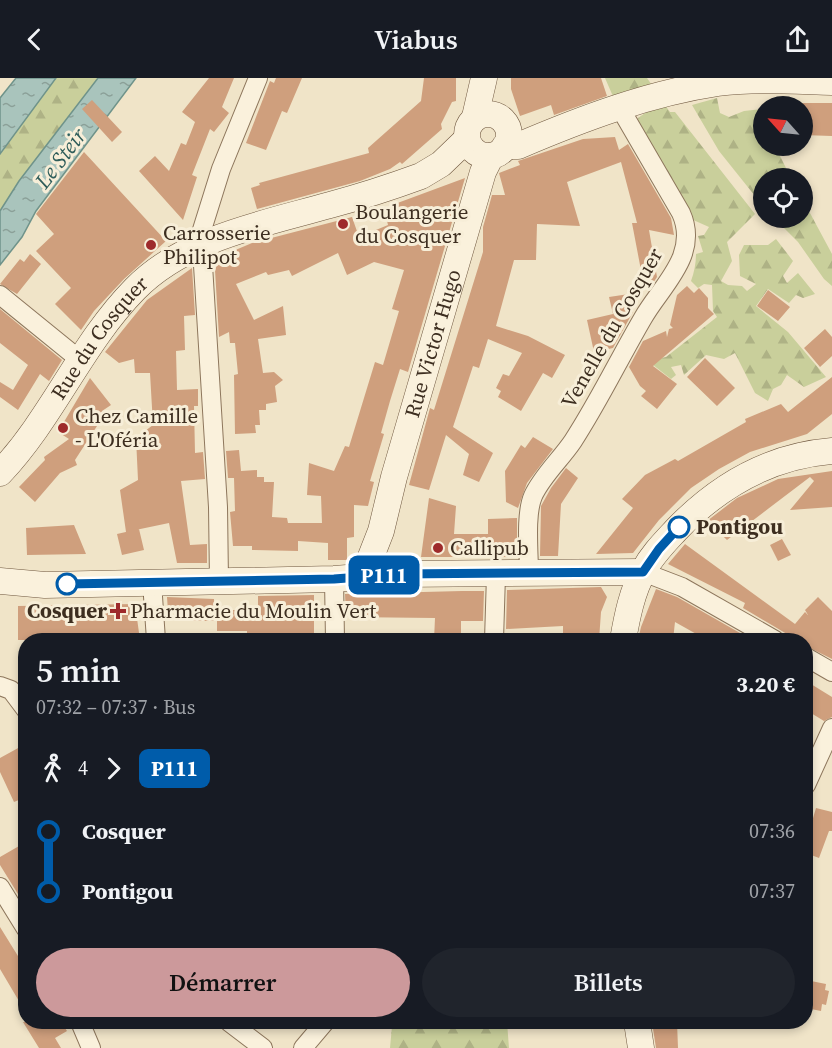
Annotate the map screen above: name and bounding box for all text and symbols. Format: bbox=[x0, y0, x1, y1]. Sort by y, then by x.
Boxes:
text: Viabus bbox=[374, 21, 458, 58]
icon: back bbox=[18, 23, 51, 56]
icon: share bbox=[781, 23, 814, 56]
north arrow bbox=[753, 96, 813, 156]
map controls bbox=[753, 96, 813, 228]
water label: Le Steir bbox=[27, 121, 93, 195]
button: locate bbox=[753, 168, 813, 228]
place label: Boulangerie du Cosquer bbox=[355, 197, 468, 250]
marker: Boulangerie du Cosquer bbox=[336, 217, 350, 231]
place label: Carrosserie Philipot bbox=[163, 218, 271, 271]
marker: Carrosserie Philipot bbox=[144, 238, 158, 252]
street label: Venelle du Cosquer bbox=[554, 242, 669, 413]
street label: Rue Victor Hugo bbox=[397, 266, 468, 421]
street label: Rue du Cosquer bbox=[44, 269, 154, 405]
place label: Chez Camille - L'Oféria bbox=[75, 401, 198, 454]
marker: Chez Camille - L'Oféria bbox=[56, 421, 70, 435]
place label: Pontigou bbox=[696, 512, 783, 541]
marker: Pontigou bbox=[668, 516, 690, 538]
place label: Callipub bbox=[450, 533, 529, 562]
marker: Callipub bbox=[431, 541, 445, 555]
line badge: P111 bbox=[342, 556, 426, 594]
text: P111 bbox=[361, 561, 408, 590]
marker: Cosquer bbox=[56, 573, 78, 595]
place label: Cosquer bbox=[27, 596, 107, 625]
place label: Pharmacie du Moulin Vert bbox=[130, 596, 376, 625]
marker: Pharmacie du Moulin Vert bbox=[111, 604, 125, 618]
text: 5 min bbox=[36, 648, 121, 693]
text: 3.20 € bbox=[736, 669, 795, 699]
text: 07:32 – 07:37 · Bus bbox=[36, 693, 195, 721]
icon: walk bbox=[36, 752, 69, 785]
icon: forward bbox=[97, 752, 130, 785]
text: 4 bbox=[78, 754, 88, 782]
text: P111 bbox=[151, 754, 198, 783]
text: Cosquer bbox=[82, 816, 166, 846]
text: 07:36 bbox=[749, 817, 795, 845]
text: Pontigou bbox=[82, 876, 173, 906]
text: 07:37 bbox=[749, 877, 795, 905]
button: Démarrer bbox=[36, 948, 410, 1017]
button: Billets bbox=[422, 948, 795, 1017]

